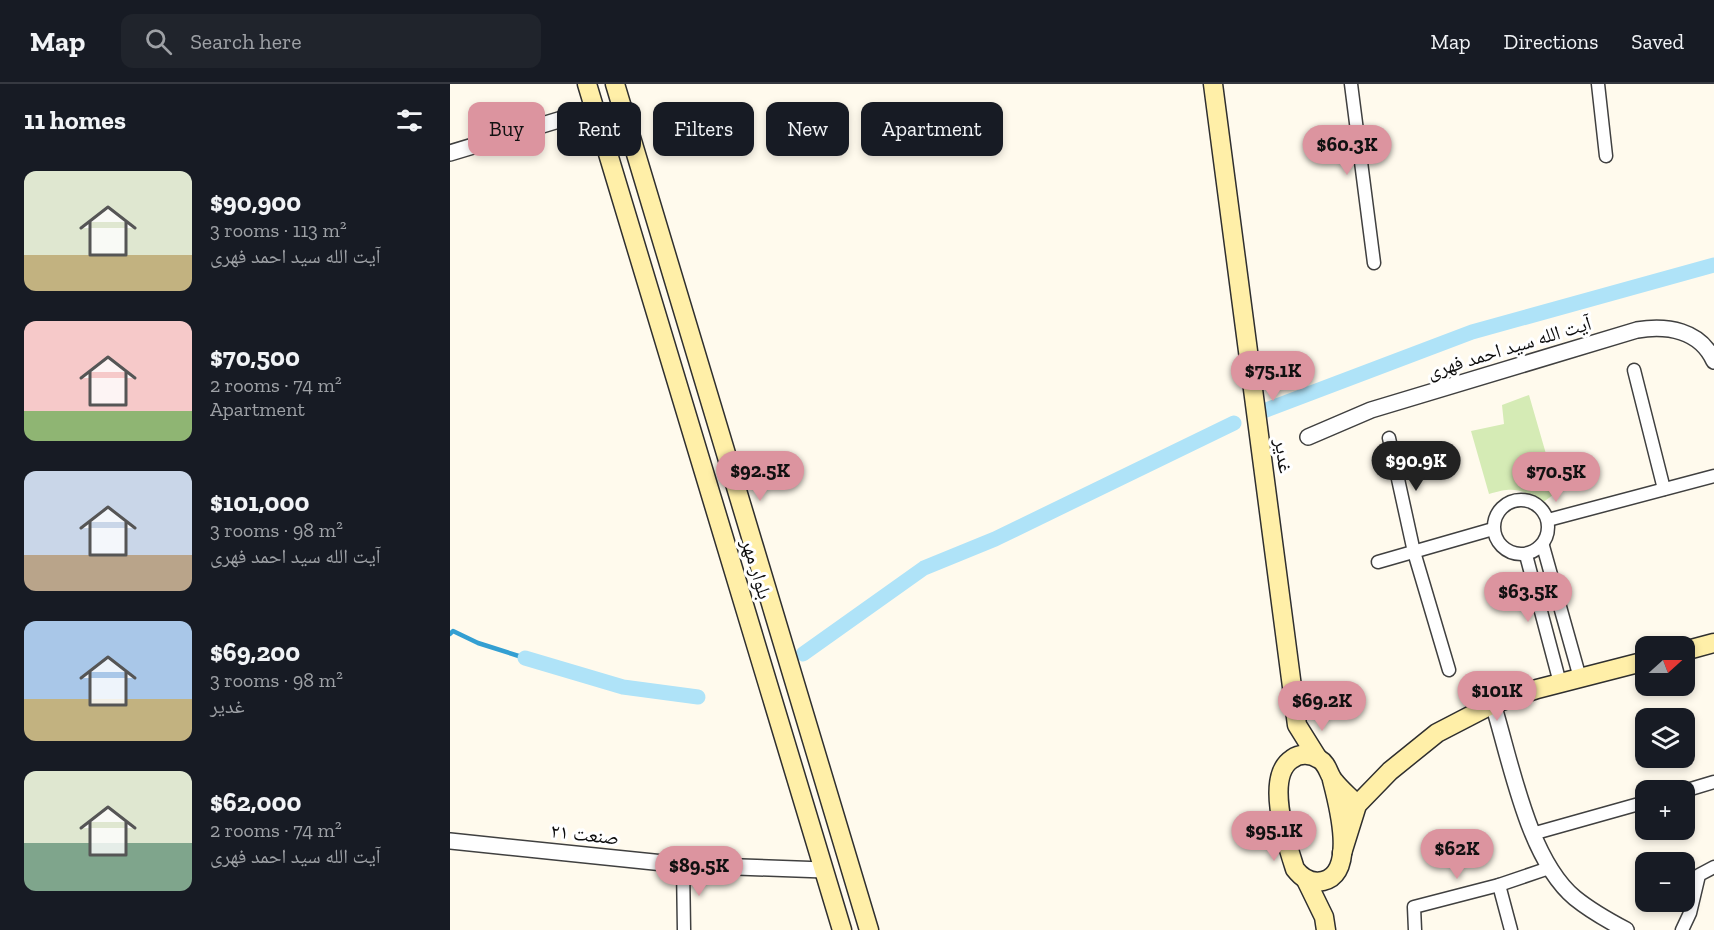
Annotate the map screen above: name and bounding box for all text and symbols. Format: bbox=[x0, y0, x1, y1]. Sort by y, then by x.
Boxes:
search box bbox=[121, 14, 541, 68]
text: Map bbox=[30, 25, 85, 58]
icon: search bbox=[142, 25, 175, 58]
text: Search here bbox=[190, 28, 302, 55]
text: Map bbox=[1431, 29, 1471, 54]
text: Directions bbox=[1504, 29, 1598, 54]
text: Saved bbox=[1631, 29, 1684, 54]
chip: Buy bbox=[468, 102, 545, 156]
chip: Rent bbox=[557, 102, 641, 156]
chip: Filters bbox=[653, 102, 754, 156]
chip: New bbox=[766, 102, 849, 156]
chip: Apartment bbox=[861, 102, 1003, 156]
text: 11 homes bbox=[24, 104, 126, 136]
icon: filters bbox=[393, 104, 426, 137]
pin: $60.3K bbox=[1298, 125, 1396, 176]
text: $60.3K bbox=[1317, 132, 1377, 156]
text: $90,900 bbox=[210, 186, 301, 218]
icon: home bbox=[72, 195, 144, 267]
text: 3 rooms · 113 m² bbox=[210, 218, 347, 242]
text: آیت الله سید احمد فهری bbox=[210, 244, 381, 268]
street label: آیت الله سید احمد فهری bbox=[1424, 310, 1595, 383]
text: $70,500 bbox=[210, 341, 300, 373]
icon: home bbox=[72, 345, 144, 417]
pin: $75.1K bbox=[1224, 351, 1322, 402]
text: $75.1K bbox=[1245, 358, 1301, 382]
text: 2 rooms · 74 m² bbox=[210, 373, 342, 397]
text: Apartment bbox=[210, 397, 305, 421]
street label: غدیر bbox=[1270, 436, 1298, 475]
pin: $90.9K bbox=[1367, 441, 1465, 492]
text: $90.9K bbox=[1386, 448, 1446, 472]
pin: $92.5K bbox=[711, 451, 809, 502]
pin: $70.5K bbox=[1507, 452, 1605, 503]
text: $92.5K bbox=[730, 458, 790, 482]
text: $70.5K bbox=[1526, 459, 1586, 483]
text: $101,000 bbox=[210, 486, 309, 518]
icon: home bbox=[72, 495, 144, 567]
text: 3 rooms · 98 m² bbox=[210, 518, 343, 542]
street label: بلوار مهر bbox=[736, 535, 777, 602]
text: آیت الله سید احمد فهری bbox=[210, 544, 381, 568]
pin: $63.5K bbox=[1479, 572, 1577, 623]
text: $63.5K bbox=[1498, 579, 1558, 603]
text: $69,200 bbox=[210, 636, 300, 668]
north arrow bbox=[1635, 636, 1695, 696]
map controls bbox=[1635, 636, 1695, 912]
icon: home bbox=[72, 645, 144, 717]
text: 3 rooms · 98 m² bbox=[210, 668, 343, 692]
pin: $101K bbox=[1455, 671, 1539, 722]
text: $101K bbox=[1472, 678, 1522, 702]
pin: $69.2K bbox=[1273, 681, 1371, 732]
text: $69.2K bbox=[1292, 688, 1352, 712]
text: غدیر bbox=[210, 694, 245, 718]
button: layers bbox=[1635, 708, 1695, 768]
button: + bbox=[1635, 780, 1695, 840]
text: $62,000 bbox=[210, 786, 301, 818]
icon: home bbox=[72, 795, 144, 867]
pin: $95.1K bbox=[1225, 811, 1323, 862]
text: 2 rooms · 74 m² bbox=[210, 818, 342, 842]
street label: صنعت ۲۱ bbox=[550, 818, 620, 850]
text: $95.1K bbox=[1245, 818, 1303, 842]
pin: $62K bbox=[1421, 829, 1493, 880]
text: $62K bbox=[1435, 836, 1479, 860]
text: آیت الله سید احمد فهری bbox=[210, 844, 381, 868]
pin: $89.5K bbox=[650, 846, 748, 897]
button: − bbox=[1635, 852, 1695, 912]
text: $89.5K bbox=[669, 853, 729, 877]

